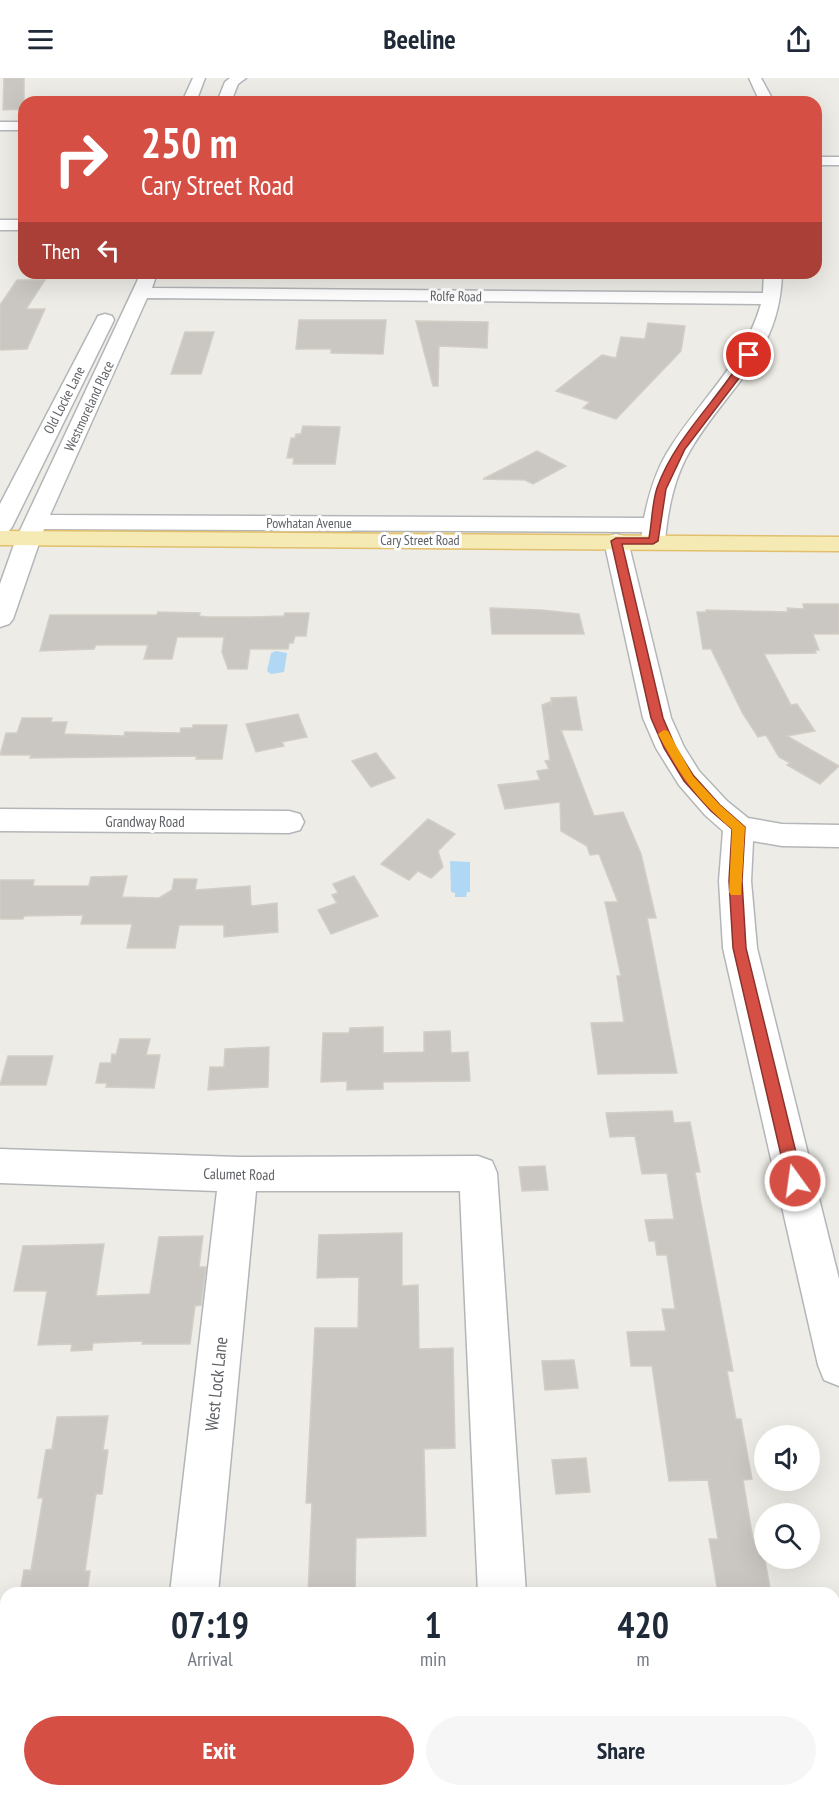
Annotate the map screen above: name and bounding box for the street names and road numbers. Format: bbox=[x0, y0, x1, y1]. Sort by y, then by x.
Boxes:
street label: Rolfe Road bbox=[430, 287, 482, 305]
street label: Westmoreland Place bbox=[60, 358, 118, 454]
street label: Old Locke Lane bbox=[39, 363, 89, 437]
street label: Powhatan Avenue bbox=[266, 514, 352, 532]
street label: Cary Street Road bbox=[380, 531, 460, 549]
street label: Grandway Road bbox=[105, 812, 185, 831]
street label: Calumet Road bbox=[203, 1164, 275, 1184]
street label: West Lock Lane bbox=[200, 1336, 232, 1432]

